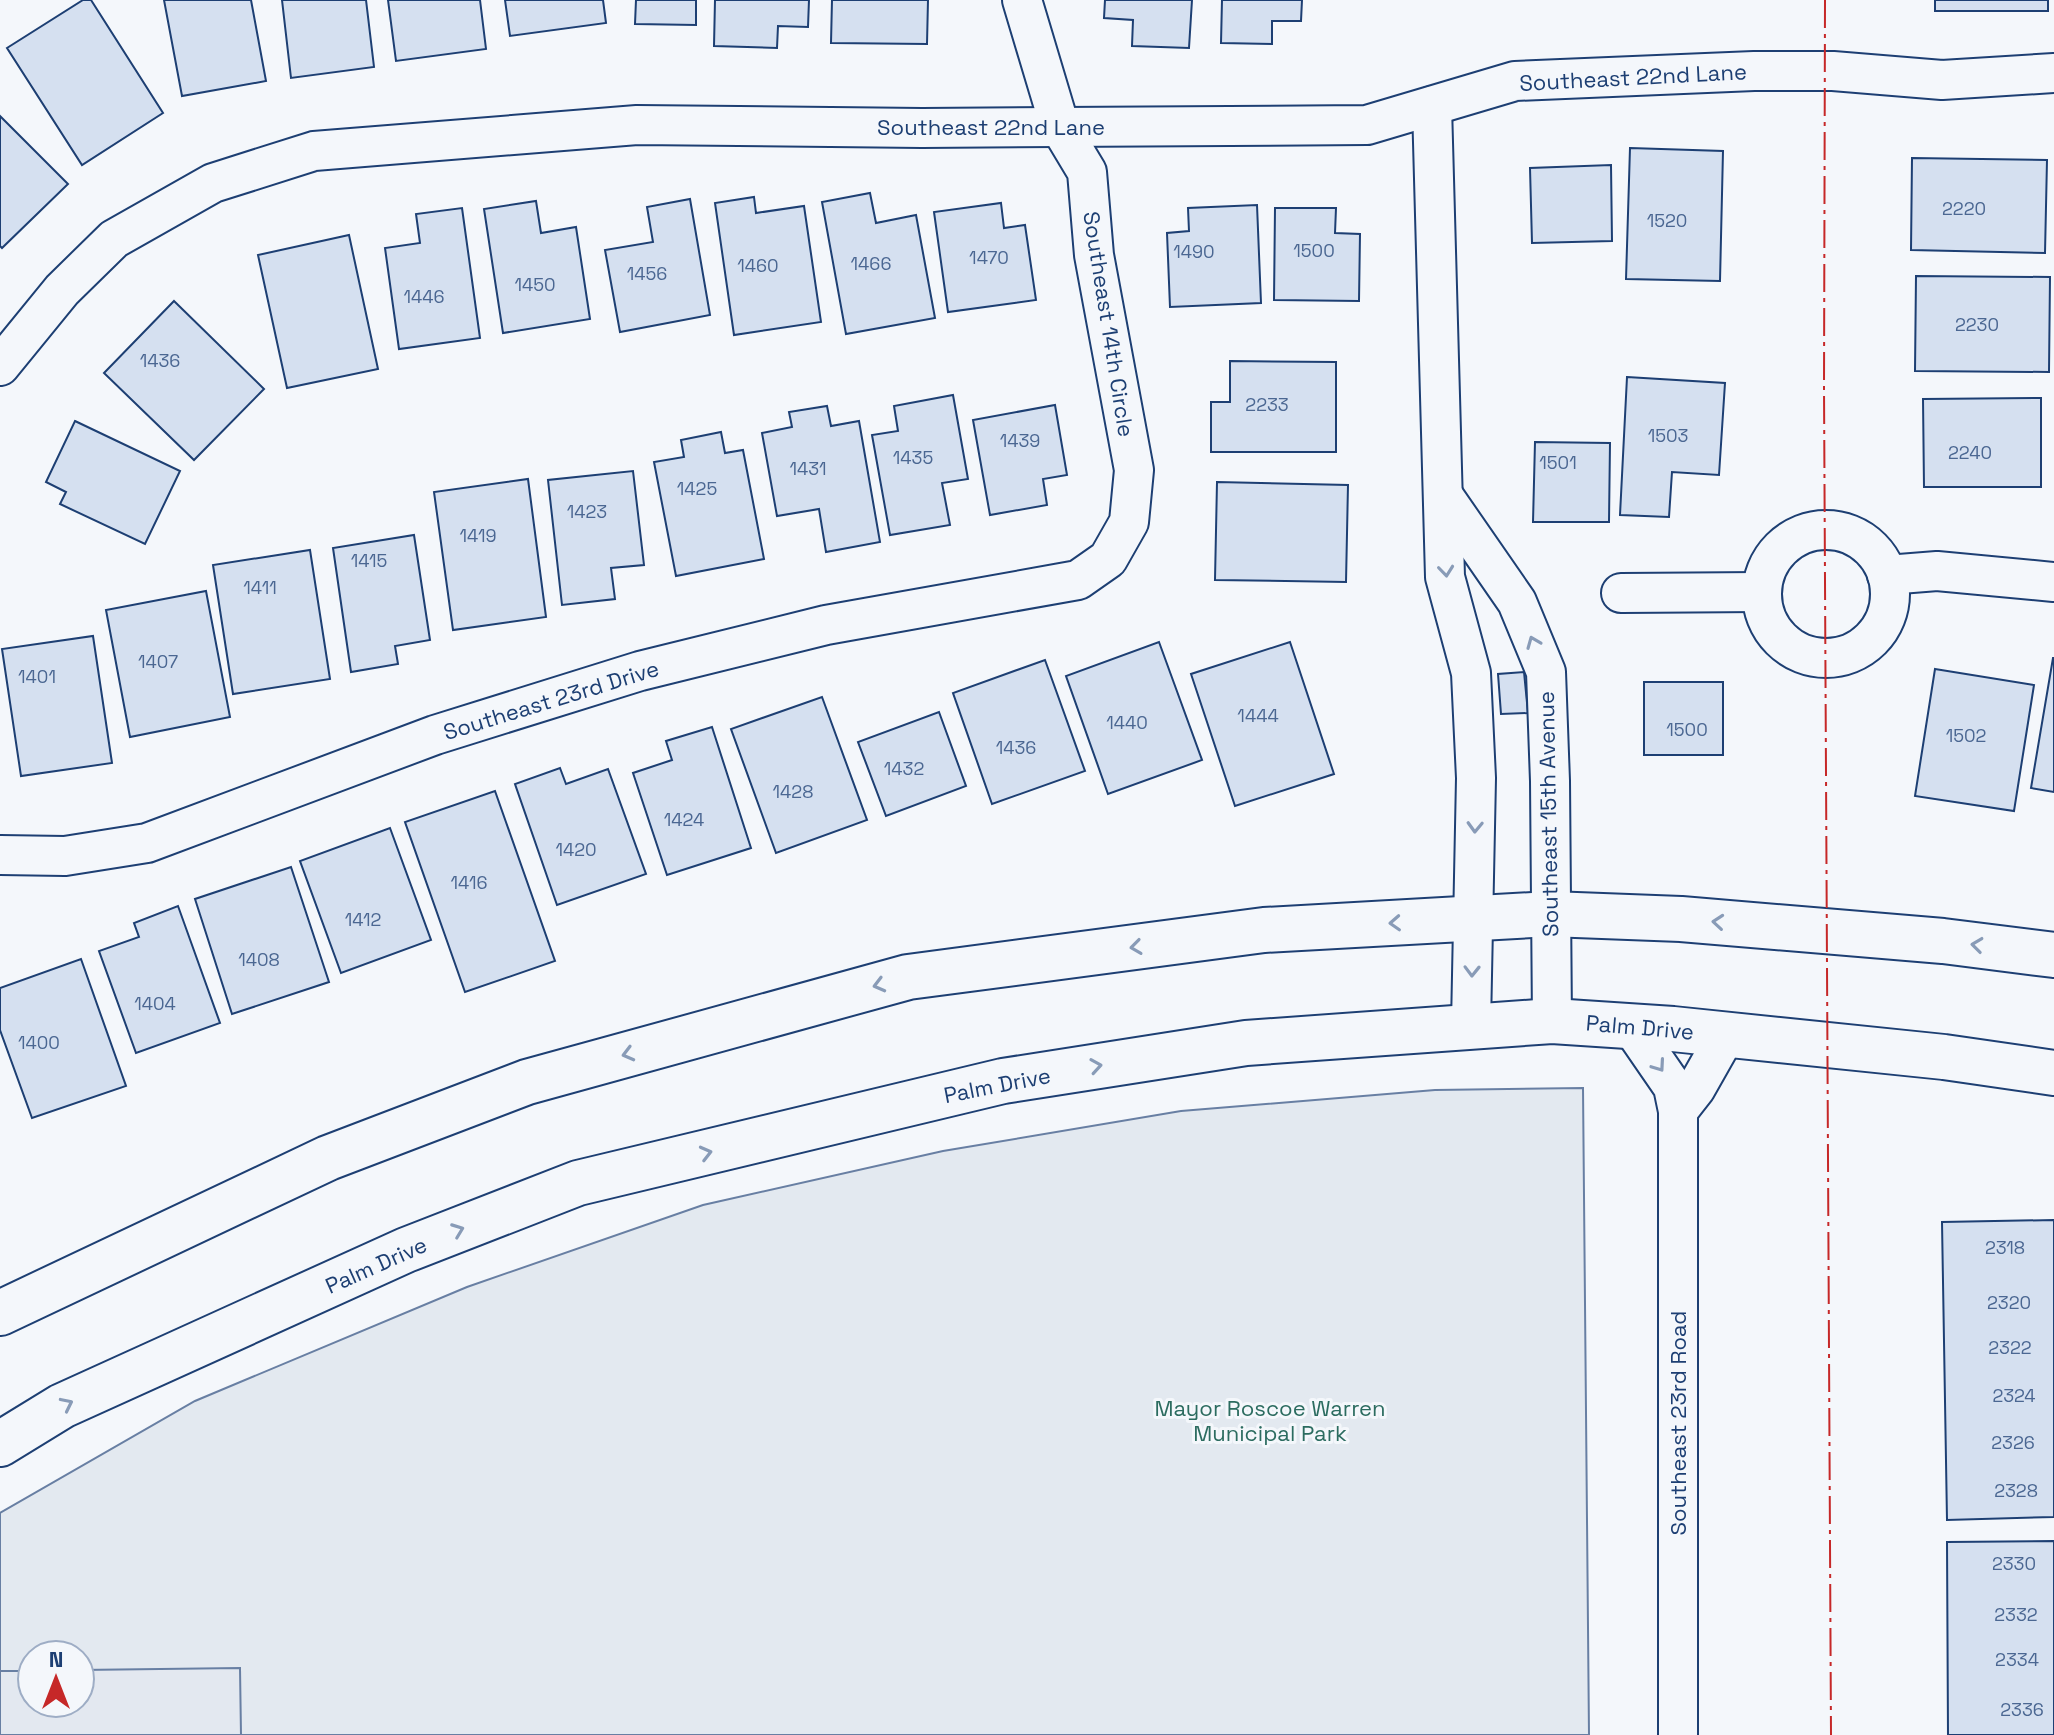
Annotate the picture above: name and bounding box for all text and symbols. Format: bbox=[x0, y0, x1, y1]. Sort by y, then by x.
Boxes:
street label: Southeast 22nd Lane bbox=[1518, 57, 1748, 97]
street label: Southeast 22nd Lane bbox=[877, 113, 1105, 141]
house number: 2220 bbox=[1942, 197, 1986, 220]
street label: Southeast 14th Circle bbox=[1077, 209, 1141, 439]
house number: 1520 bbox=[1647, 209, 1687, 232]
house number: 1500 bbox=[1293, 239, 1335, 262]
house number: 1490 bbox=[1173, 240, 1215, 263]
house number: 1470 bbox=[969, 246, 1009, 269]
house number: 1466 bbox=[851, 252, 891, 275]
house number: 1460 bbox=[737, 254, 779, 277]
house number: 1456 bbox=[627, 262, 667, 285]
house number: 1450 bbox=[514, 273, 556, 296]
house number: 1446 bbox=[403, 285, 445, 308]
house number: 2230 bbox=[1955, 313, 1999, 336]
house number: 1436 bbox=[140, 349, 180, 372]
house number: 2233 bbox=[1245, 393, 1289, 416]
house number: 1503 bbox=[1648, 424, 1688, 447]
house number: 1439 bbox=[1000, 429, 1040, 452]
house number: 2240 bbox=[1948, 441, 1992, 464]
house number: 1435 bbox=[893, 446, 933, 469]
house number: 1501 bbox=[1539, 451, 1577, 474]
house number: 1431 bbox=[790, 457, 826, 480]
house number: 1425 bbox=[677, 477, 717, 500]
house number: 1423 bbox=[567, 500, 607, 523]
house number: 1419 bbox=[460, 524, 496, 547]
house number: 1415 bbox=[351, 549, 387, 572]
one-way arrow bbox=[1437, 565, 1454, 578]
house number: 1411 bbox=[243, 576, 277, 599]
one-way arrow bbox=[1527, 636, 1543, 650]
house number: 1407 bbox=[138, 650, 178, 673]
street label: Southeast 23rd Drive bbox=[440, 654, 662, 746]
house number: 1401 bbox=[18, 665, 56, 688]
street label: Southeast 15th Avenue bbox=[1532, 691, 1564, 937]
house number: 1444 bbox=[1237, 704, 1279, 727]
house number: 1440 bbox=[1106, 711, 1148, 734]
house number: 1500 bbox=[1666, 718, 1708, 741]
house number: 1502 bbox=[1946, 724, 1986, 747]
house number: 1436 bbox=[996, 736, 1036, 759]
house number: 1432 bbox=[884, 757, 924, 780]
house number: 1428 bbox=[773, 780, 813, 803]
house number: 1424 bbox=[664, 808, 704, 831]
one-way arrow bbox=[1466, 821, 1484, 834]
house number: 1420 bbox=[555, 838, 597, 861]
house number: 1416 bbox=[451, 871, 487, 894]
house number: 1412 bbox=[345, 908, 381, 931]
one-way arrow bbox=[1388, 914, 1401, 931]
one-way arrow bbox=[1711, 914, 1724, 931]
one-way arrow bbox=[1970, 937, 1984, 954]
one-way arrow bbox=[1129, 938, 1143, 955]
house number: 1408 bbox=[238, 948, 280, 971]
one-way arrow bbox=[1463, 965, 1481, 978]
one-way arrow bbox=[873, 976, 887, 992]
house number: 1404 bbox=[134, 992, 176, 1015]
street label: Palm Drive bbox=[1585, 1008, 1695, 1046]
house number: 1400 bbox=[18, 1031, 60, 1054]
one-way arrow bbox=[622, 1045, 636, 1061]
one-way arrow bbox=[1089, 1058, 1103, 1075]
one-way arrow bbox=[1649, 1058, 1664, 1072]
street label: Palm Drive bbox=[941, 1061, 1053, 1109]
one-way arrow bbox=[698, 1145, 712, 1162]
one-way arrow bbox=[450, 1223, 464, 1240]
street label: Palm Drive bbox=[321, 1230, 431, 1300]
house number: 2318 bbox=[1985, 1236, 2025, 1259]
house number: 2320 bbox=[1987, 1291, 2031, 1314]
street label: Southeast 23rd Road bbox=[1664, 1310, 1692, 1536]
house number: 2322 bbox=[1988, 1336, 2032, 1359]
house number: 2324 bbox=[1992, 1384, 2036, 1407]
park label: Mayor Roscoe Warren Municipal Park bbox=[1154, 1394, 1386, 1447]
one-way arrow bbox=[59, 1399, 74, 1414]
house number: 2326 bbox=[1991, 1431, 2035, 1454]
house number: 2328 bbox=[1994, 1479, 2038, 1502]
house number: 2330 bbox=[1992, 1552, 2036, 1575]
house number: 2332 bbox=[1994, 1603, 2038, 1626]
north arrow bbox=[16, 1639, 96, 1719]
text: N bbox=[49, 1645, 63, 1673]
house number: 2334 bbox=[1995, 1648, 2039, 1671]
house number: 2336 bbox=[2000, 1698, 2044, 1721]

